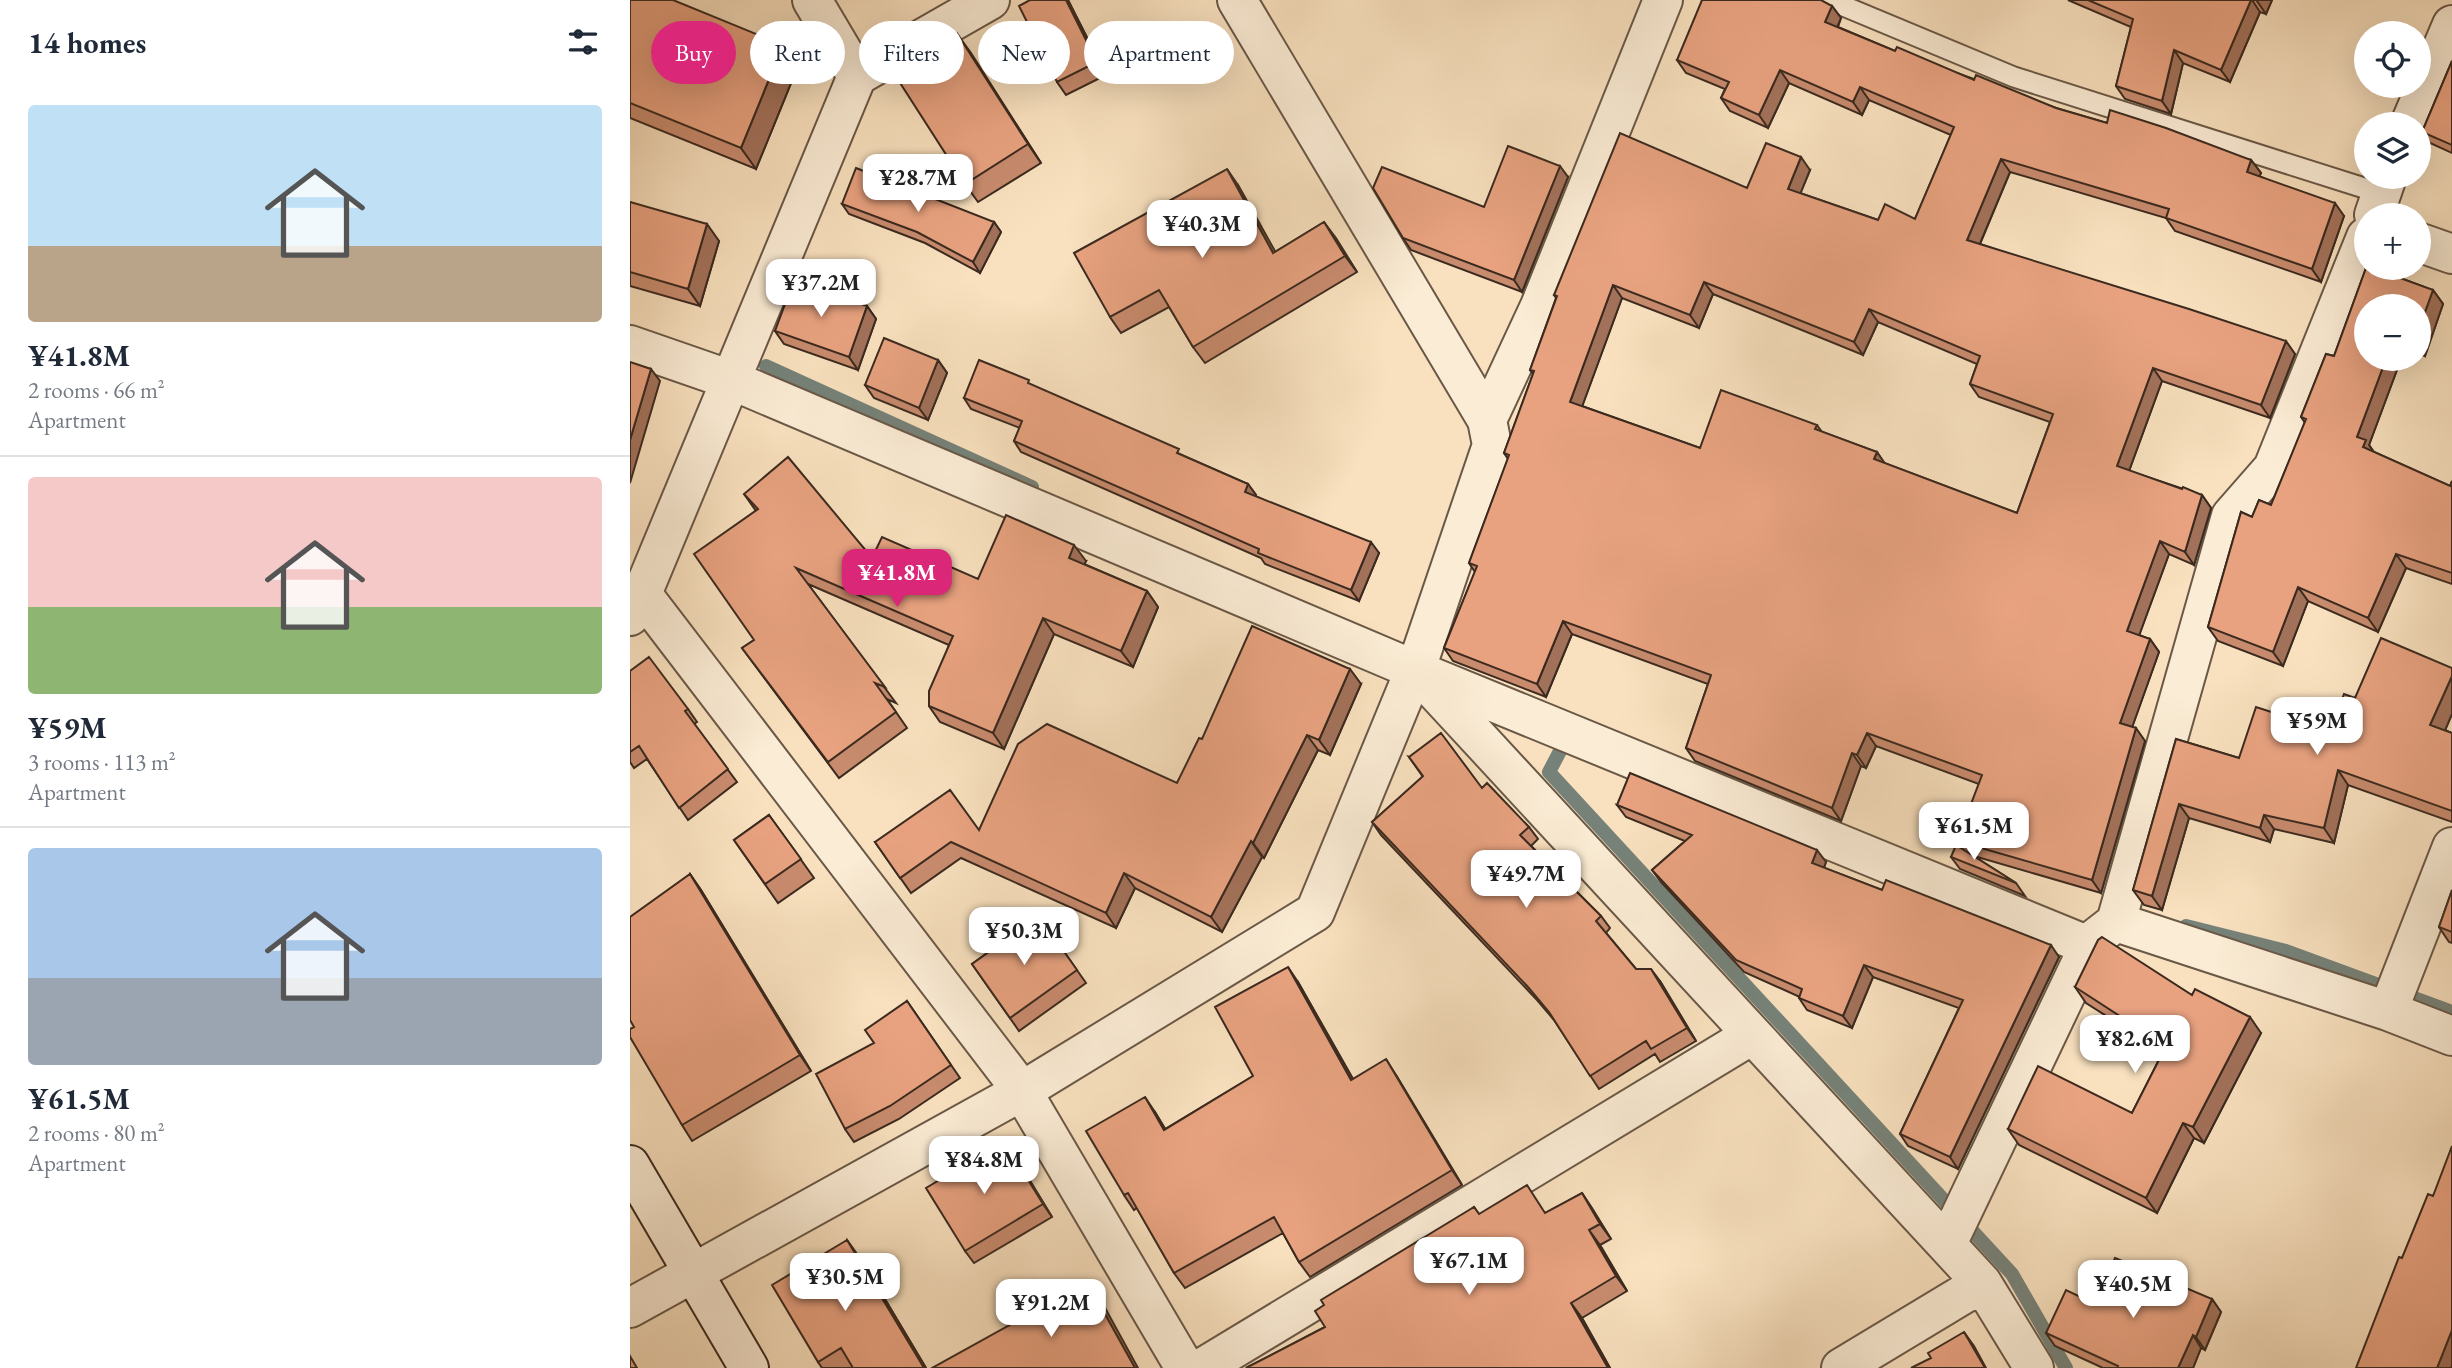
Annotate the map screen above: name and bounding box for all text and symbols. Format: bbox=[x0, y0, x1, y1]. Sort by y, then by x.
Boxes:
chip: Buy bbox=[651, 21, 736, 84]
chip: Rent bbox=[750, 21, 845, 84]
chip: Filters bbox=[859, 21, 964, 84]
chip: New bbox=[978, 21, 1070, 84]
chip: Apartment bbox=[1084, 21, 1234, 84]
map controls bbox=[2354, 21, 2431, 371]
button: locate bbox=[2354, 21, 2431, 98]
text: 14 homes bbox=[28, 23, 146, 62]
icon: filters bbox=[564, 23, 602, 61]
button: layers bbox=[2354, 112, 2431, 189]
icon: home bbox=[252, 150, 378, 276]
pin: ¥28.7M bbox=[861, 154, 975, 214]
text: ¥28.7M bbox=[879, 162, 957, 192]
pin: ¥40.3M bbox=[1145, 201, 1259, 260]
button: + bbox=[2354, 203, 2431, 280]
text: ¥40.3M bbox=[1163, 208, 1241, 238]
pin: ¥37.2M bbox=[764, 260, 878, 319]
text: ¥37.2M bbox=[782, 267, 860, 297]
button: − bbox=[2354, 294, 2431, 371]
text: ¥41.8M bbox=[28, 336, 130, 375]
text: 2 rooms · 66 m² bbox=[28, 375, 165, 405]
text: Apartment bbox=[28, 405, 126, 435]
icon: home bbox=[252, 522, 378, 648]
pin: ¥41.8M bbox=[840, 550, 954, 609]
text: ¥41.8M bbox=[858, 557, 936, 587]
pin: ¥59M bbox=[2276, 698, 2358, 757]
text: ¥59M bbox=[2287, 705, 2347, 735]
text: ¥59M bbox=[28, 708, 107, 747]
text: 3 rooms · 113 m² bbox=[28, 747, 176, 777]
text: Apartment bbox=[28, 777, 126, 807]
pin: ¥61.5M bbox=[1917, 802, 2031, 862]
text: ¥61.5M bbox=[1935, 810, 2013, 840]
pin: ¥49.7M bbox=[1469, 850, 1583, 910]
text: ¥49.7M bbox=[1487, 858, 1565, 888]
icon: home bbox=[252, 893, 378, 1019]
pin: ¥50.3M bbox=[967, 908, 1081, 967]
text: ¥50.3M bbox=[985, 915, 1063, 945]
pin: ¥82.6M bbox=[2078, 1016, 2192, 1075]
text: ¥82.6M bbox=[2096, 1023, 2174, 1053]
text: ¥61.5M bbox=[28, 1079, 130, 1118]
text: 2 rooms · 80 m² bbox=[28, 1118, 165, 1148]
pin: ¥84.8M bbox=[927, 1136, 1041, 1196]
text: ¥84.8M bbox=[945, 1144, 1023, 1174]
text: Apartment bbox=[28, 1148, 126, 1178]
pin: ¥67.1M bbox=[1412, 1238, 1526, 1297]
text: ¥67.1M bbox=[1430, 1245, 1508, 1275]
pin: ¥30.5M bbox=[788, 1254, 902, 1313]
pin: ¥40.5M bbox=[2076, 1260, 2190, 1320]
text: ¥30.5M bbox=[806, 1261, 884, 1291]
text: ¥40.5M bbox=[2094, 1268, 2172, 1298]
pin: ¥91.2M bbox=[994, 1280, 1108, 1339]
text: ¥91.2M bbox=[1012, 1287, 1090, 1317]

